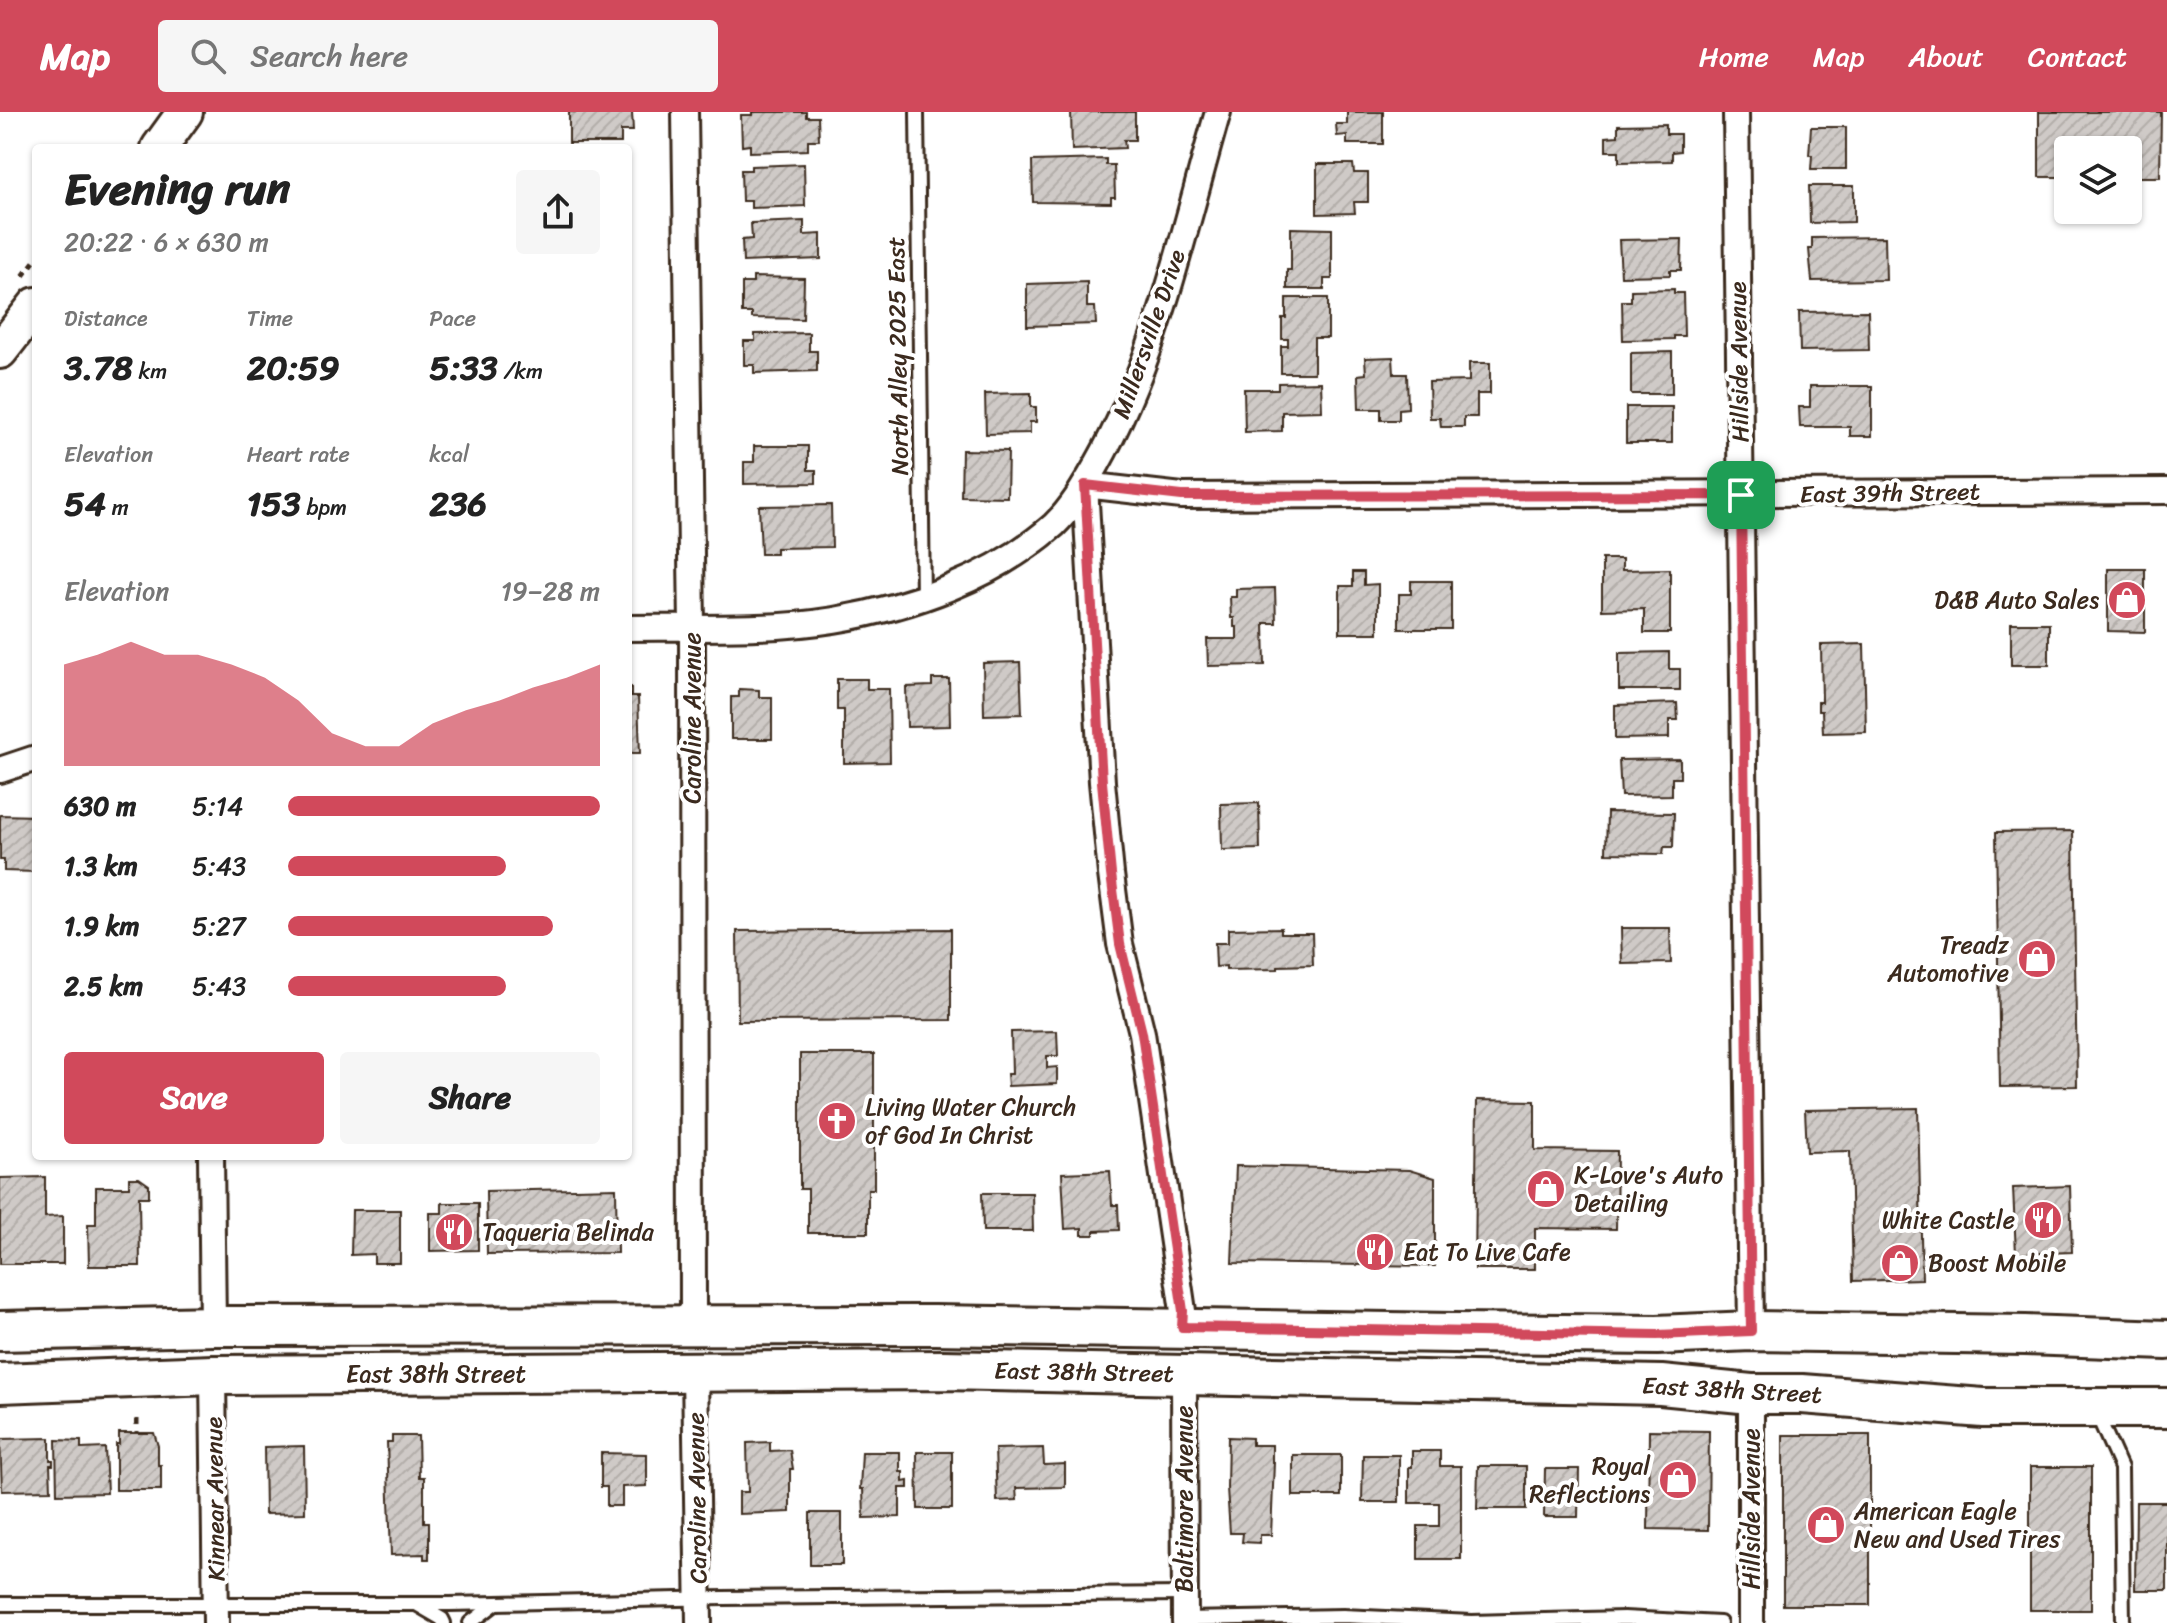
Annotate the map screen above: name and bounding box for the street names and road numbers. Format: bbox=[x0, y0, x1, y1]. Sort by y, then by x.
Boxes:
street label: North Alley 2025 East bbox=[875, 236, 921, 476]
street label: Millersville Drive bbox=[1100, 243, 1198, 424]
street label: Hillside Avenue bbox=[1717, 281, 1761, 443]
street label: East 39th Street bbox=[1800, 470, 1980, 516]
street label: Caroline Avenue bbox=[671, 632, 713, 804]
street label: East 38th Street bbox=[994, 1349, 1174, 1395]
street label: East 38th Street bbox=[346, 1353, 526, 1395]
street label: East 38th Street bbox=[1641, 1364, 1823, 1416]
street label: Baltimore Avenue bbox=[1163, 1405, 1205, 1593]
street label: Caroline Avenue bbox=[675, 1412, 719, 1584]
street label: Kinnear Avenue bbox=[193, 1416, 237, 1581]
street label: Hillside Avenue bbox=[1730, 1428, 1772, 1589]

